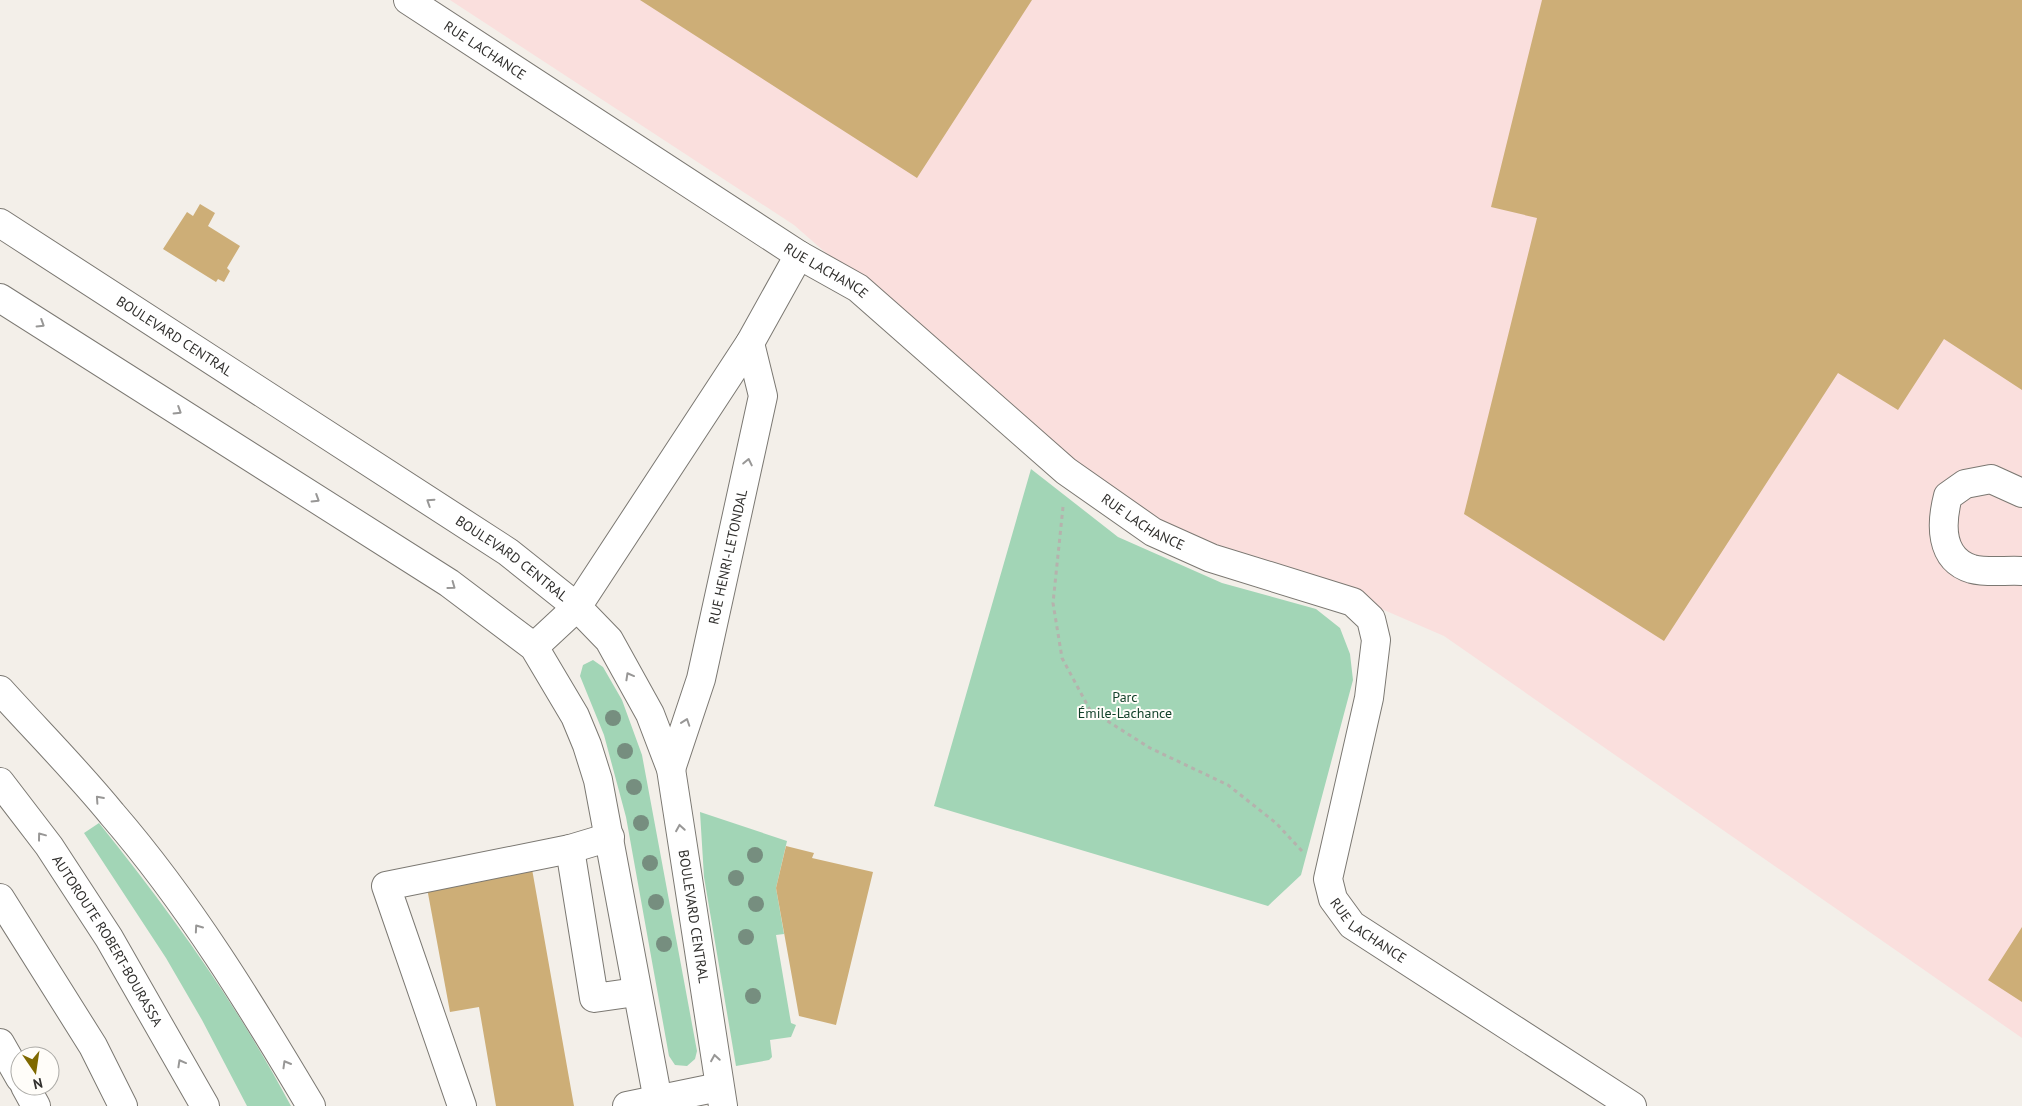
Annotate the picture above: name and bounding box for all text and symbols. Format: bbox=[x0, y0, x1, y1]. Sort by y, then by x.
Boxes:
street label: RUE LACHANCE bbox=[441, 17, 530, 84]
street label: RUE LACHANCE bbox=[781, 239, 872, 302]
street label: BOULEVARD CENTRAL bbox=[113, 292, 236, 380]
one-way arrow bbox=[36, 318, 45, 328]
one-way arrow bbox=[173, 405, 182, 415]
one-way arrow bbox=[742, 458, 753, 467]
street label: RUE HENRI-LETONDAL bbox=[704, 488, 751, 626]
street label: RUE LACHANCE bbox=[1098, 490, 1187, 554]
one-way arrow bbox=[310, 492, 319, 502]
one-way arrow bbox=[426, 499, 436, 508]
street label: BOULEVARD CENTRAL bbox=[452, 512, 572, 605]
one-way arrow bbox=[447, 580, 456, 589]
one-way arrow bbox=[625, 672, 635, 681]
park label: Parc Émile-Lachance bbox=[1078, 688, 1172, 722]
one-way arrow bbox=[680, 719, 690, 727]
one-way arrow bbox=[96, 795, 105, 804]
one-way arrow bbox=[675, 824, 685, 832]
one-way arrow bbox=[38, 832, 47, 842]
street label: BOULEVARD CENTRAL bbox=[675, 848, 713, 984]
street label: AUTOROUTE ROBERT-BOURASSA bbox=[48, 852, 167, 1030]
street label: RUE LACHANCE bbox=[1326, 894, 1410, 967]
one-way arrow bbox=[195, 924, 204, 933]
north arrow bbox=[10, 1046, 60, 1096]
one-way arrow bbox=[710, 1054, 721, 1062]
one-way arrow bbox=[177, 1059, 187, 1068]
one-way arrow bbox=[282, 1060, 292, 1069]
text: N bbox=[31, 1074, 44, 1093]

